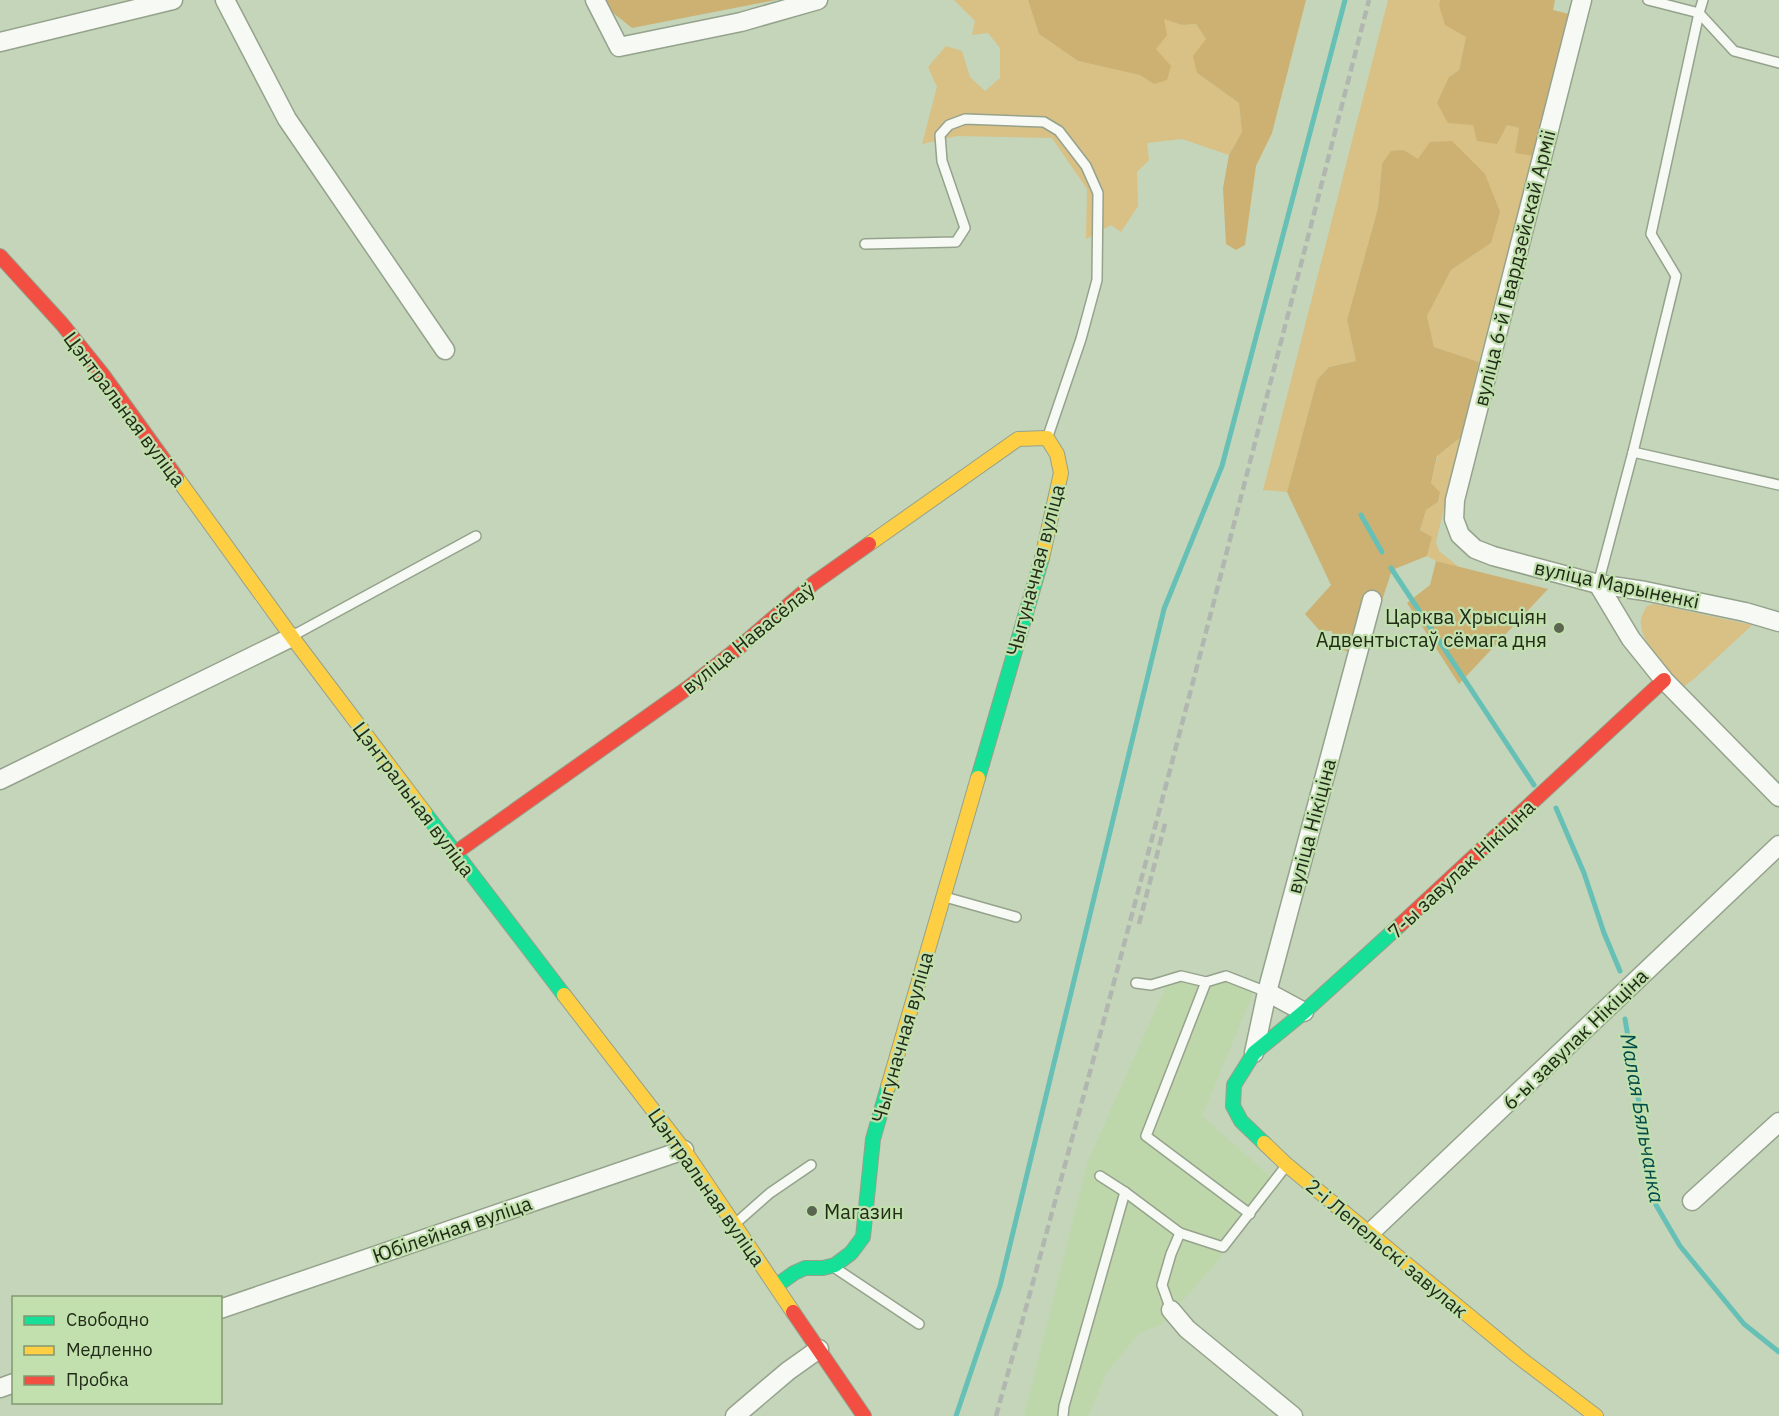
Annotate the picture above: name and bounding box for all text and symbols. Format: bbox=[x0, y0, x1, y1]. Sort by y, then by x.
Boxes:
street label: вуліца 6-й Гвардзейскай Арміі bbox=[1467, 127, 1561, 409]
street label: Цэнтральная вуліца bbox=[58, 326, 192, 492]
street label: Чыгуначная вуліца bbox=[999, 481, 1071, 659]
street label: вуліца Марыненкі bbox=[1532, 553, 1702, 615]
street label: вуліца Навасёлаў bbox=[676, 576, 820, 700]
place label: Царква Хрысціян Адвентыстаў сёмага дня bbox=[1316, 603, 1547, 653]
marker: Царква Хрысціян Адвентыстаў сёмага дня bbox=[1552, 621, 1566, 635]
street label: Цэнтральная вуліца bbox=[347, 716, 481, 882]
street label: вуліца Нікіціна bbox=[1280, 755, 1342, 897]
street label: 7-ы завулак Нікіціна bbox=[1381, 793, 1541, 945]
street label: Чыгуначная вуліца bbox=[865, 948, 939, 1126]
street label: 6-ы завулак Нікіціна bbox=[1496, 962, 1654, 1116]
water label: Малая Бяльчанка bbox=[1614, 1031, 1672, 1205]
street label: Цэнтральная вуліца bbox=[642, 1102, 772, 1272]
street label: 2-і Лепельскі завулак bbox=[1300, 1172, 1474, 1324]
street label: Юбілейная вуліца bbox=[369, 1189, 536, 1269]
place label: Магазин bbox=[824, 1198, 904, 1225]
marker: Магазин bbox=[805, 1204, 819, 1218]
legend bbox=[12, 1296, 222, 1404]
text: Свободно bbox=[66, 1308, 149, 1331]
text: Медленно bbox=[66, 1338, 153, 1361]
text: Пробка bbox=[66, 1368, 129, 1391]

